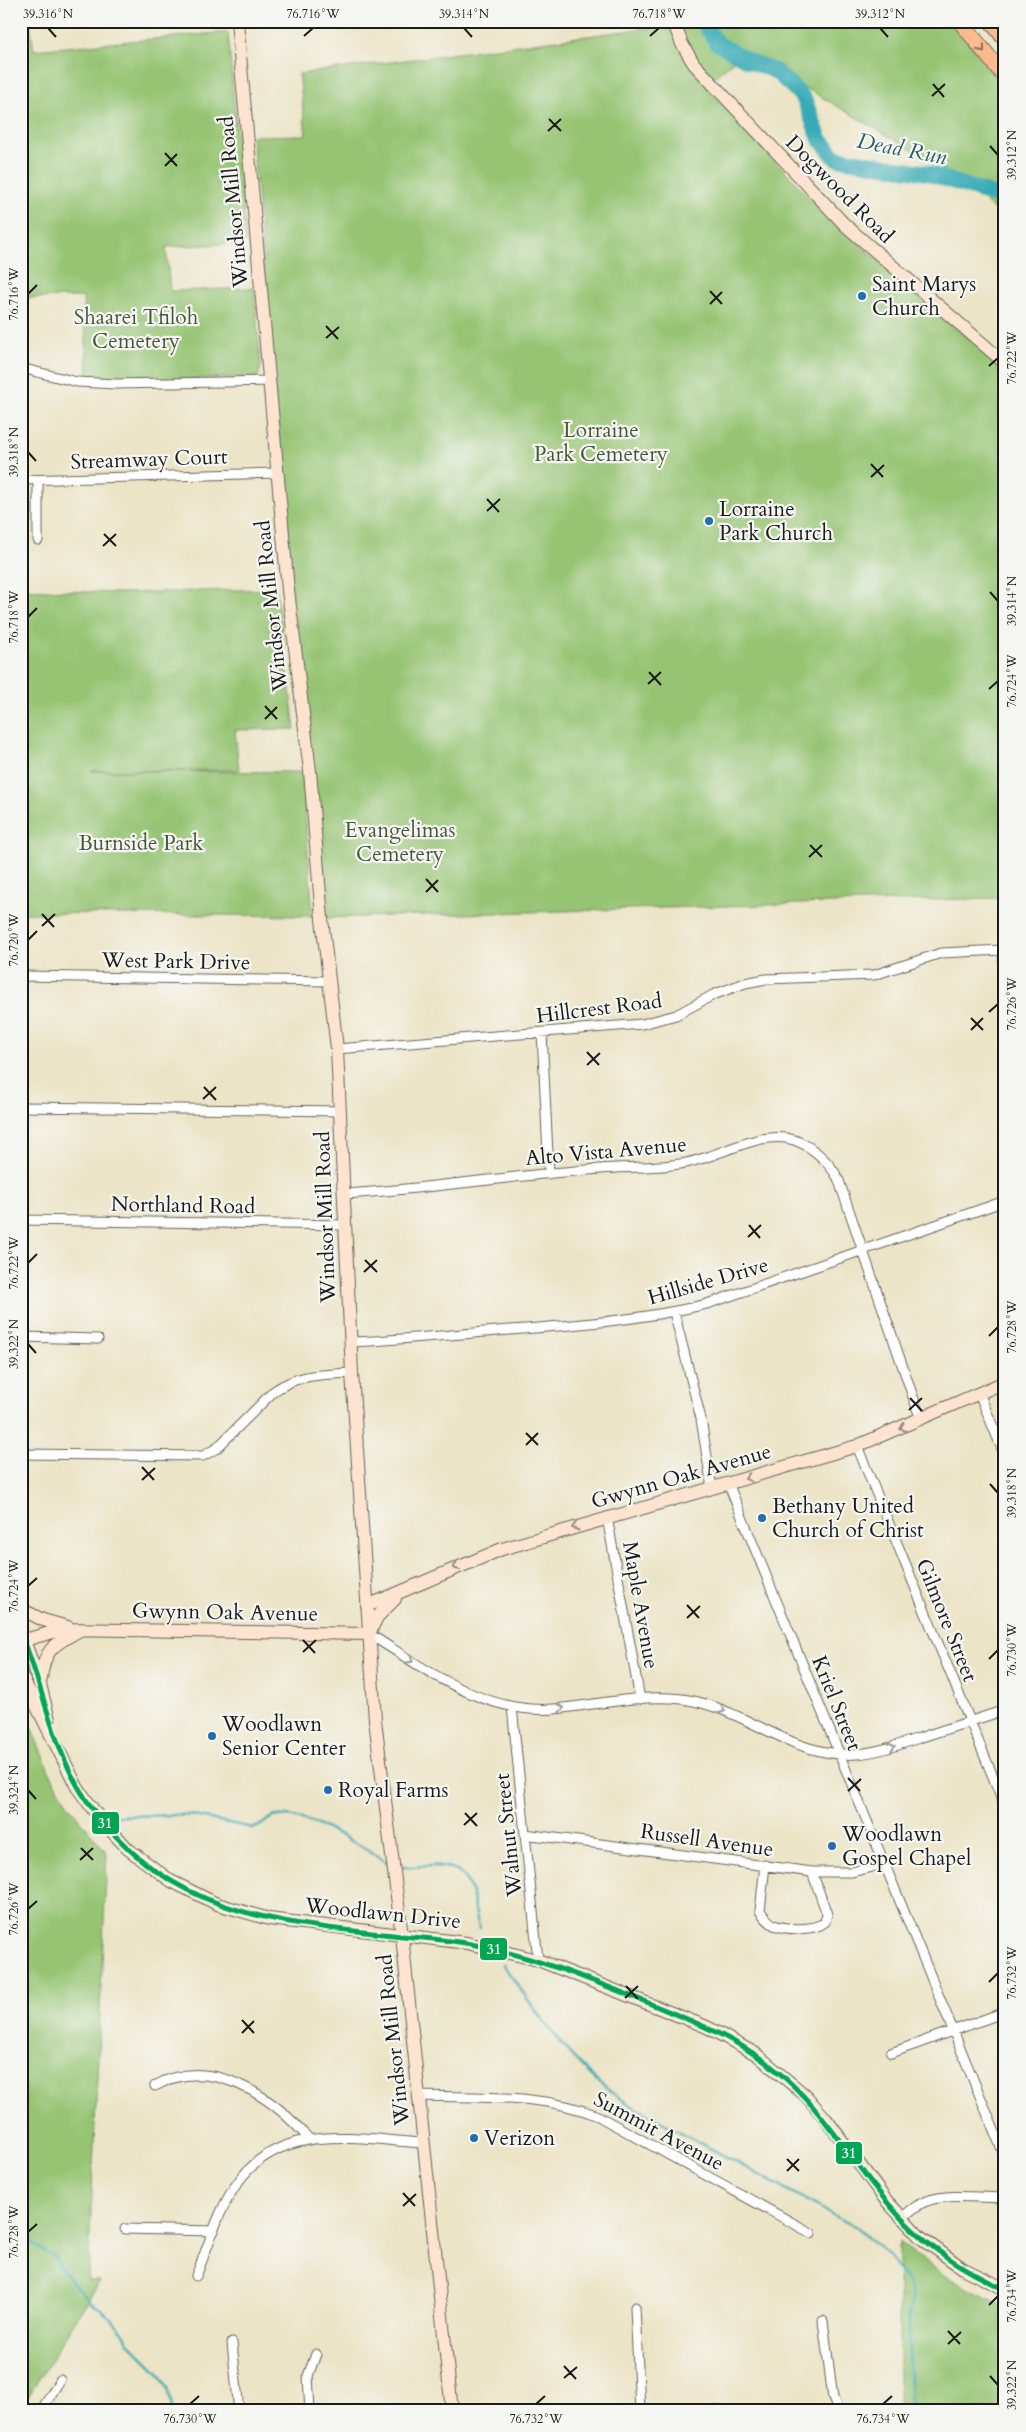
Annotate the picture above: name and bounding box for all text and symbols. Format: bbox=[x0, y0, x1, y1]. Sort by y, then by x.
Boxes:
text: 39.316°N bbox=[23, 6, 74, 22]
text: 76.716°W bbox=[286, 6, 340, 22]
text: 39.314°N bbox=[439, 6, 490, 22]
text: 76.718°W bbox=[632, 6, 686, 22]
text: 39.312°N bbox=[855, 6, 906, 22]
one-way arrow bbox=[977, 43, 985, 52]
street label: Windsor Mill Road bbox=[212, 115, 256, 290]
water label: Dead Run bbox=[854, 126, 949, 172]
street label: Dogwood Road bbox=[779, 129, 900, 250]
text: 39.312°N bbox=[1004, 129, 1020, 180]
text: 76.716°W bbox=[6, 267, 22, 321]
place label: Saint Marys Church bbox=[872, 270, 976, 323]
marker: Saint Marys Church bbox=[856, 290, 868, 302]
park label: Shaarei Tfiloh Cemetery bbox=[74, 303, 199, 356]
text: 76.722°W bbox=[1004, 331, 1020, 385]
park label: Lorraine Park Cemetery bbox=[534, 416, 668, 469]
text: 39.318°N bbox=[6, 426, 22, 477]
street label: Streamway Court bbox=[70, 442, 228, 477]
place label: Lorraine Park Church bbox=[719, 495, 833, 548]
marker: Lorraine Park Church bbox=[703, 515, 715, 527]
street label: Windsor Mill Road bbox=[248, 519, 295, 694]
text: 39.314°N bbox=[1004, 575, 1020, 626]
text: 76.718°W bbox=[6, 590, 22, 644]
text: 76.724°W bbox=[1004, 654, 1020, 708]
park label: Evangelimas Cemetery bbox=[344, 816, 456, 869]
park label: Burnside Park bbox=[78, 829, 204, 858]
text: 76.720°W bbox=[6, 913, 22, 967]
street label: West Park Drive bbox=[100, 946, 251, 977]
text: 76.726°W bbox=[1004, 977, 1020, 1031]
street label: Hillcrest Road bbox=[535, 986, 664, 1031]
street label: Windsor Mill Road bbox=[308, 1130, 343, 1304]
street label: Alto Vista Avenue bbox=[524, 1130, 688, 1173]
street label: Northland Road bbox=[111, 1190, 255, 1221]
text: 76.722°W bbox=[6, 1236, 22, 1290]
street label: Hillside Drive bbox=[644, 1250, 772, 1313]
text: 76.728°W bbox=[1004, 1300, 1020, 1354]
text: 39.322°N bbox=[6, 1318, 22, 1369]
one-way arrow bbox=[899, 1422, 907, 1432]
street label: Gwynn Oak Avenue bbox=[588, 1437, 775, 1516]
text: 39.318°N bbox=[1004, 1467, 1020, 1518]
one-way arrow bbox=[745, 1472, 753, 1482]
place label: Bethany United Church of Christ bbox=[772, 1492, 924, 1545]
marker: Bethany United Church of Christ bbox=[756, 1512, 768, 1524]
one-way arrow bbox=[571, 1521, 580, 1531]
street label: Maple Avenue bbox=[615, 1539, 666, 1671]
street label: Gilmore Street bbox=[909, 1554, 985, 1686]
text: 76.724°W bbox=[6, 1559, 22, 1613]
one-way arrow bbox=[452, 1561, 461, 1572]
street label: Gwynn Oak Avenue bbox=[132, 1596, 318, 1629]
text: 76.730°W bbox=[1004, 1623, 1020, 1677]
street label: Kriel Street bbox=[804, 1651, 869, 1755]
one-way arrow bbox=[405, 1653, 414, 1663]
one-way arrow bbox=[558, 1703, 566, 1714]
one-way arrow bbox=[717, 1704, 725, 1714]
place label: Woodlawn Senior Center bbox=[221, 1710, 346, 1763]
marker: Woodlawn Senior Center bbox=[206, 1730, 218, 1742]
one-way arrow bbox=[887, 1742, 896, 1752]
text: 39.324°N bbox=[6, 1764, 22, 1815]
street label: Walnut Street bbox=[488, 1771, 529, 1899]
place label: Royal Farms bbox=[338, 1776, 449, 1805]
marker: Royal Farms bbox=[322, 1784, 334, 1796]
line badge: 31 bbox=[91, 1811, 120, 1835]
text: 31 bbox=[98, 1814, 112, 1833]
street label: Russell Avenue bbox=[639, 1817, 775, 1864]
place label: Woodlawn Gospel Chapel bbox=[841, 1820, 971, 1873]
marker: Woodlawn Gospel Chapel bbox=[826, 1840, 838, 1852]
text: 76.726°W bbox=[6, 1882, 22, 1936]
street label: Woodlawn Drive bbox=[303, 1891, 462, 1936]
line badge: 31 bbox=[479, 1937, 508, 1961]
text: 31 bbox=[487, 1940, 501, 1959]
text: 76.732°W bbox=[1004, 1946, 1020, 2000]
street label: Windsor Mill Road bbox=[370, 1953, 417, 2128]
street label: Summit Avenue bbox=[588, 2085, 729, 2178]
place label: Verizon bbox=[484, 2124, 555, 2153]
marker: Verizon bbox=[468, 2132, 480, 2144]
line badge: 31 bbox=[835, 2141, 863, 2165]
text: 31 bbox=[842, 2144, 856, 2163]
text: 76.728°W bbox=[6, 2205, 22, 2259]
text: 76.734°W bbox=[1004, 2269, 1020, 2323]
text: 39.322°N bbox=[1004, 2359, 1020, 2410]
text: 76.730°W bbox=[163, 2411, 217, 2427]
text: 76.732°W bbox=[509, 2411, 563, 2427]
text: 76.734°W bbox=[856, 2411, 910, 2427]

